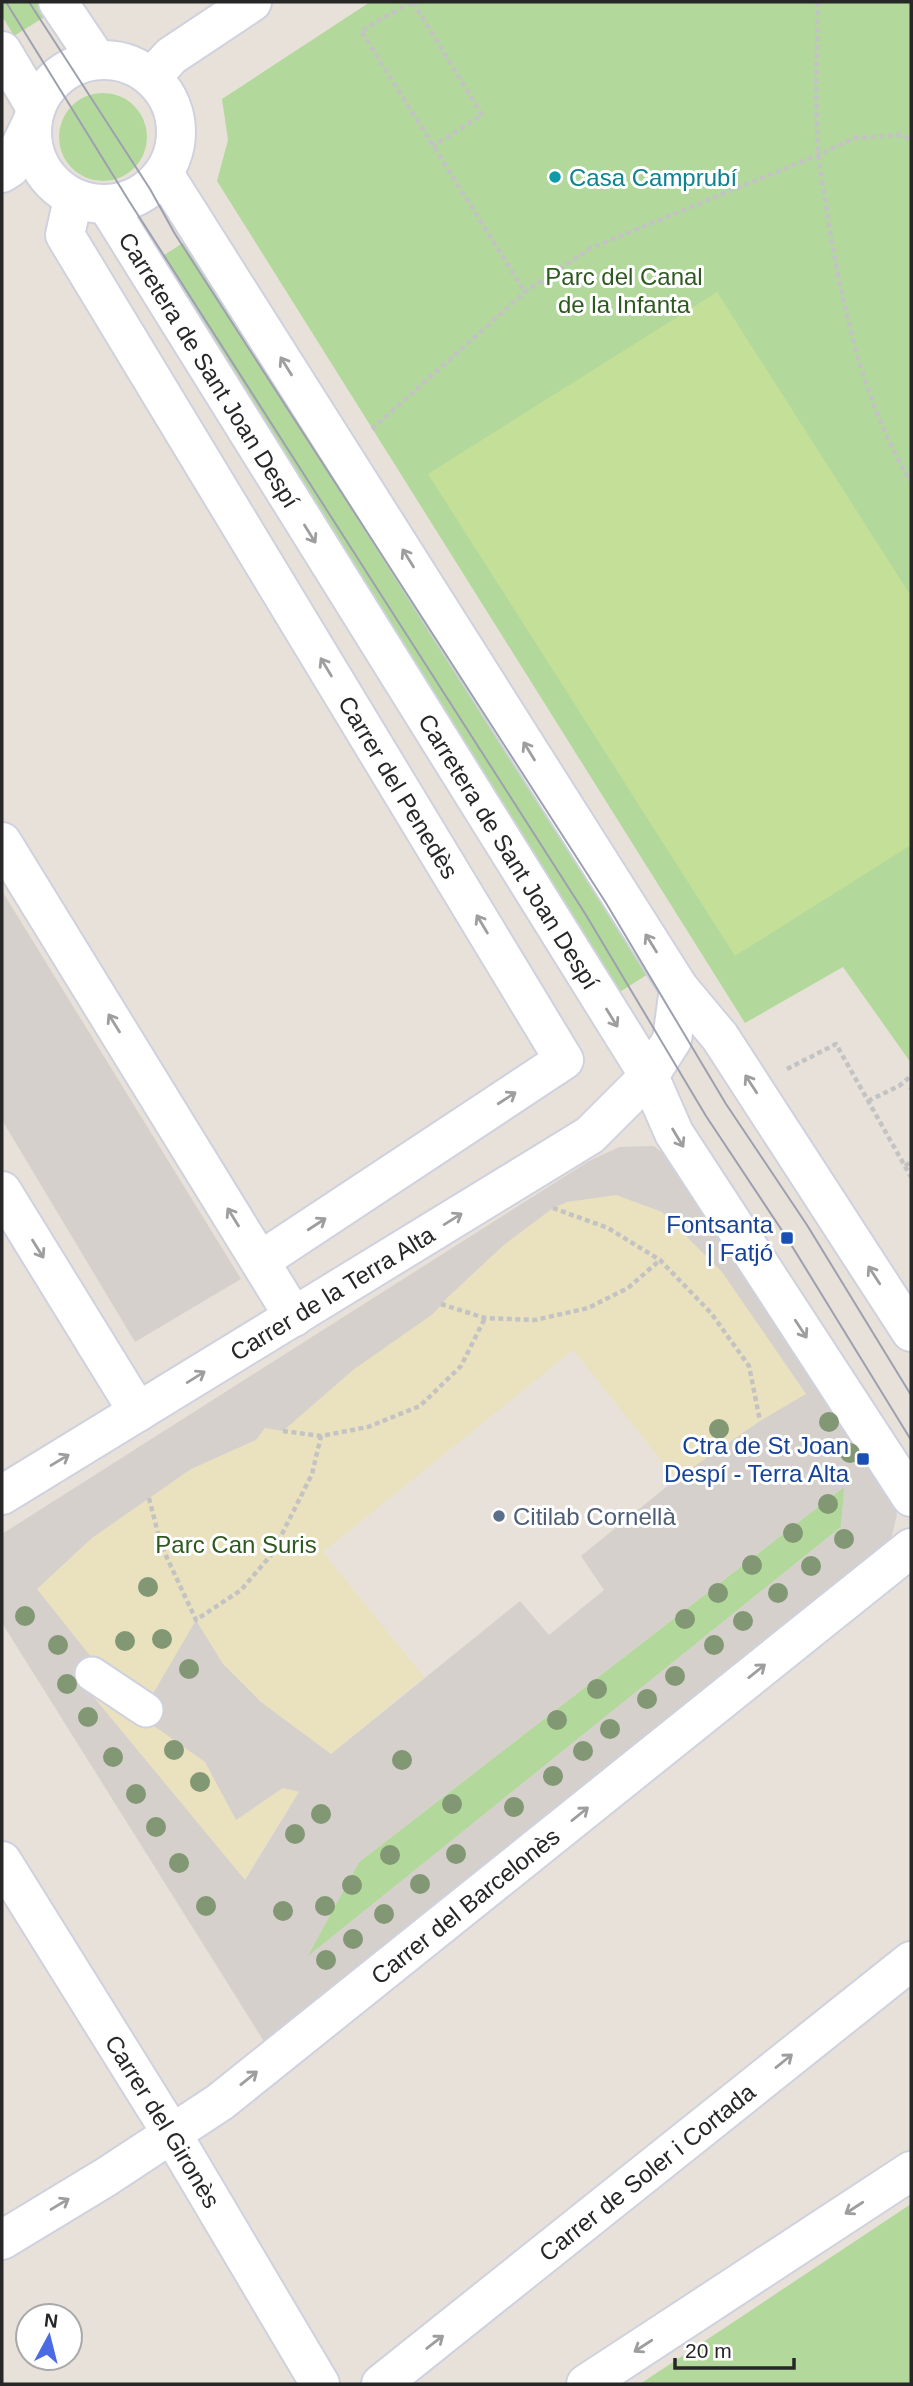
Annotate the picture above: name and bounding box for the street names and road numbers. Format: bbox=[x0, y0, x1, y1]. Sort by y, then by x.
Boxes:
street label: Carretera de Sant Joan Despí bbox=[114, 227, 305, 513]
street label: Carrer del Penedès bbox=[333, 691, 464, 883]
street label: Carretera de Sant Joan Despí bbox=[413, 709, 605, 994]
street label: Carrer de la Terra Alta bbox=[225, 1220, 440, 1366]
street label: Carrer del Barcelonès bbox=[365, 1822, 565, 1989]
street label: Carrer del Gironès bbox=[100, 2030, 226, 2212]
street label: Carrer de Soler i Cortada bbox=[533, 2077, 761, 2266]

